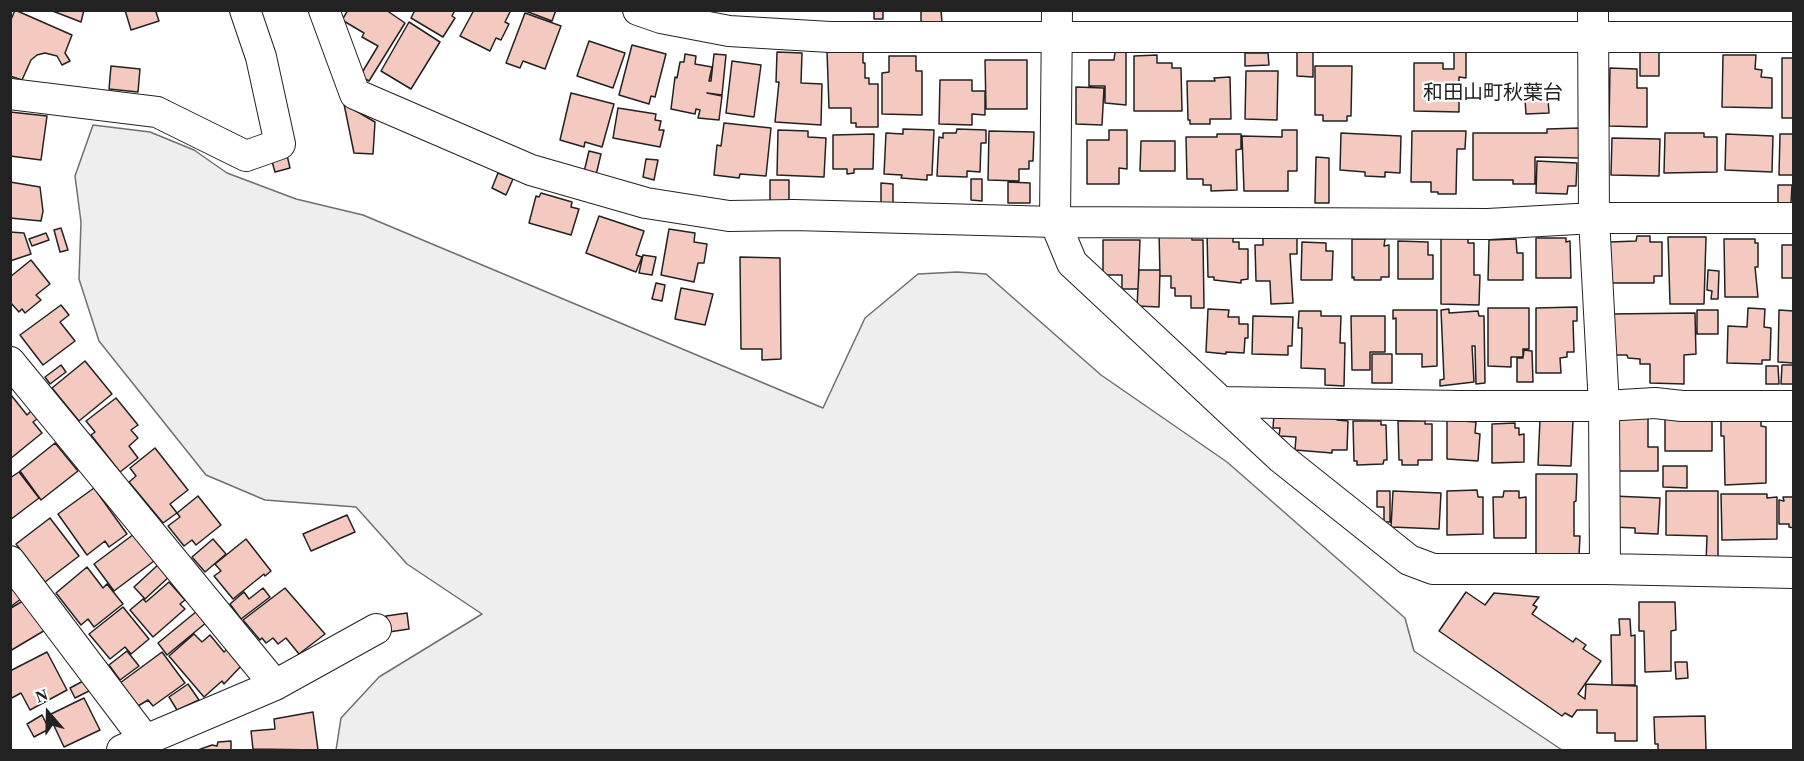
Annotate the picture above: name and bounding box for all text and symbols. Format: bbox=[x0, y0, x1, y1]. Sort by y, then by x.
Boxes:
district label: 和田山町秋葉台 bbox=[1423, 79, 1563, 103]
north arrow bbox=[18, 683, 78, 743]
text: N bbox=[33, 686, 50, 706]

